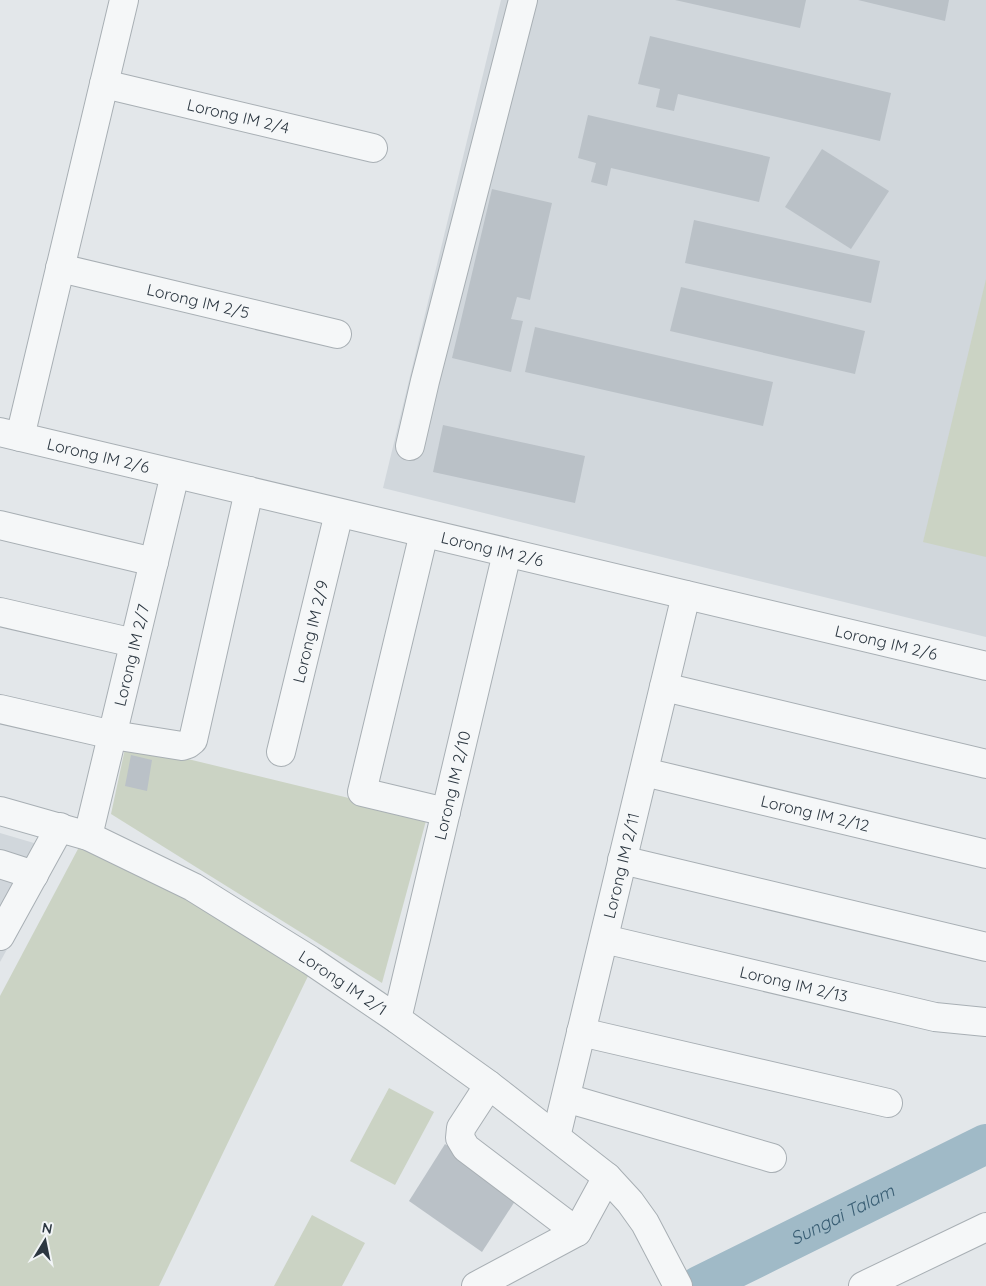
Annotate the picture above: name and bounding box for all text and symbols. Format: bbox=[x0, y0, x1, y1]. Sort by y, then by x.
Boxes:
street label: Lorong IM 2/4 bbox=[185, 94, 291, 138]
street label: Lorong IM 2/5 bbox=[145, 279, 251, 323]
street label: Lorong IM 2/6 bbox=[45, 433, 152, 477]
street label: Lorong IM 2/6 bbox=[439, 527, 546, 571]
street label: Lorong IM 2/9 bbox=[288, 578, 332, 685]
street label: Lorong IM 2/7 bbox=[110, 602, 153, 708]
street label: Lorong IM 2/6 bbox=[833, 621, 940, 664]
street label: Lorong IM 2/10 bbox=[430, 729, 475, 842]
street label: Lorong IM 2/12 bbox=[759, 790, 872, 836]
street label: Lorong IM 2/11 bbox=[599, 811, 643, 921]
street label: Lorong IM 2/1 bbox=[295, 946, 391, 1019]
street label: Lorong IM 2/13 bbox=[738, 961, 850, 1006]
water label: Sungai Talam bbox=[786, 1179, 898, 1250]
north arrow bbox=[20, 1216, 70, 1266]
text: N bbox=[41, 1218, 54, 1238]

